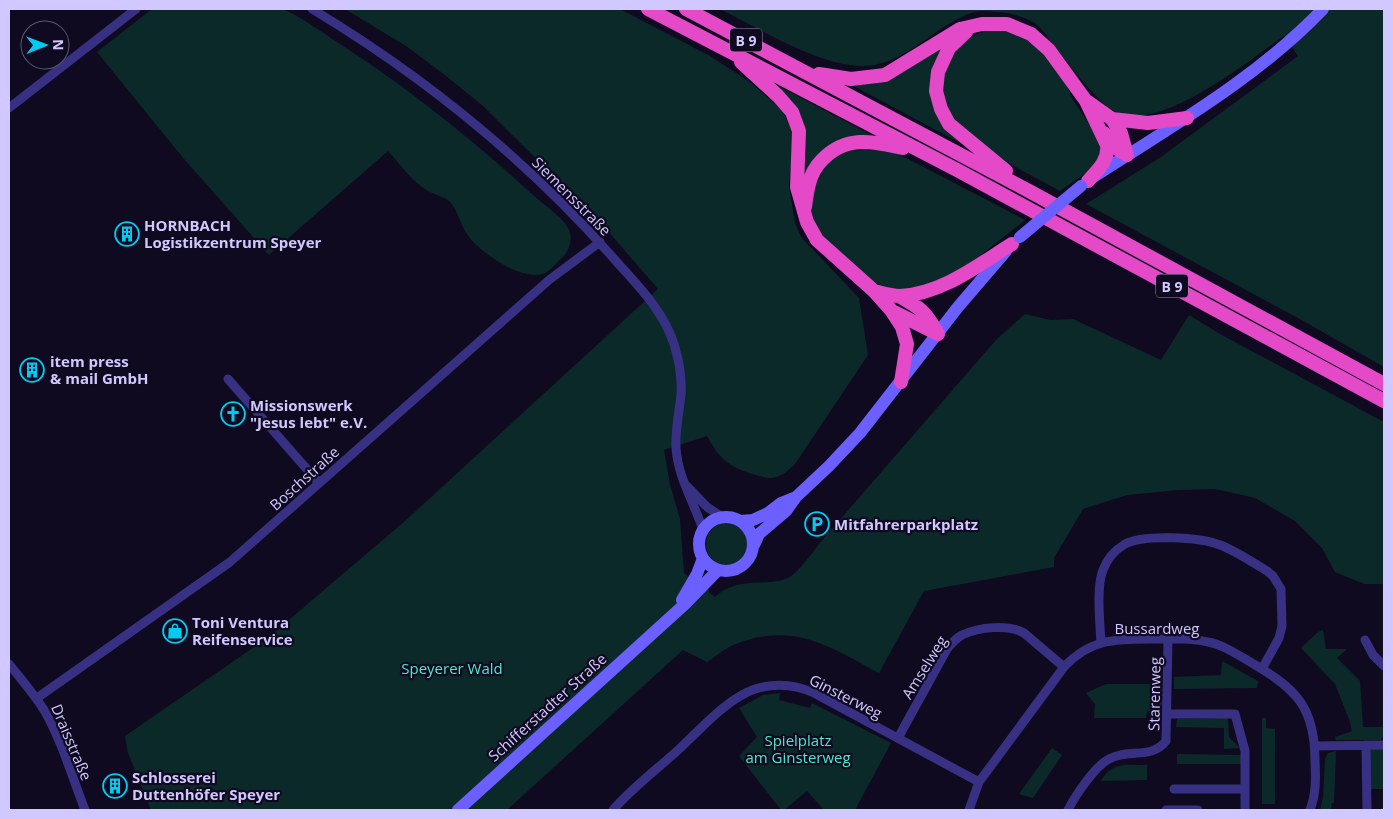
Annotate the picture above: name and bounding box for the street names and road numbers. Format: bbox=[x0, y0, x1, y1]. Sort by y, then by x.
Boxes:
road number: B 9 bbox=[730, 28, 762, 52]
street label: Siemensstraße bbox=[528, 152, 616, 240]
road number: B 9 bbox=[1156, 274, 1188, 298]
street label: Boschstraße bbox=[265, 441, 343, 515]
street label: Bussardweg bbox=[1114, 618, 1200, 638]
street label: Amselweg bbox=[897, 632, 951, 702]
street label: Schifferstadter Straße bbox=[484, 648, 610, 766]
street label: Starenweg bbox=[1143, 657, 1165, 731]
street label: Ginsterweg bbox=[806, 669, 886, 723]
street label: Draisstraße bbox=[47, 701, 97, 783]

